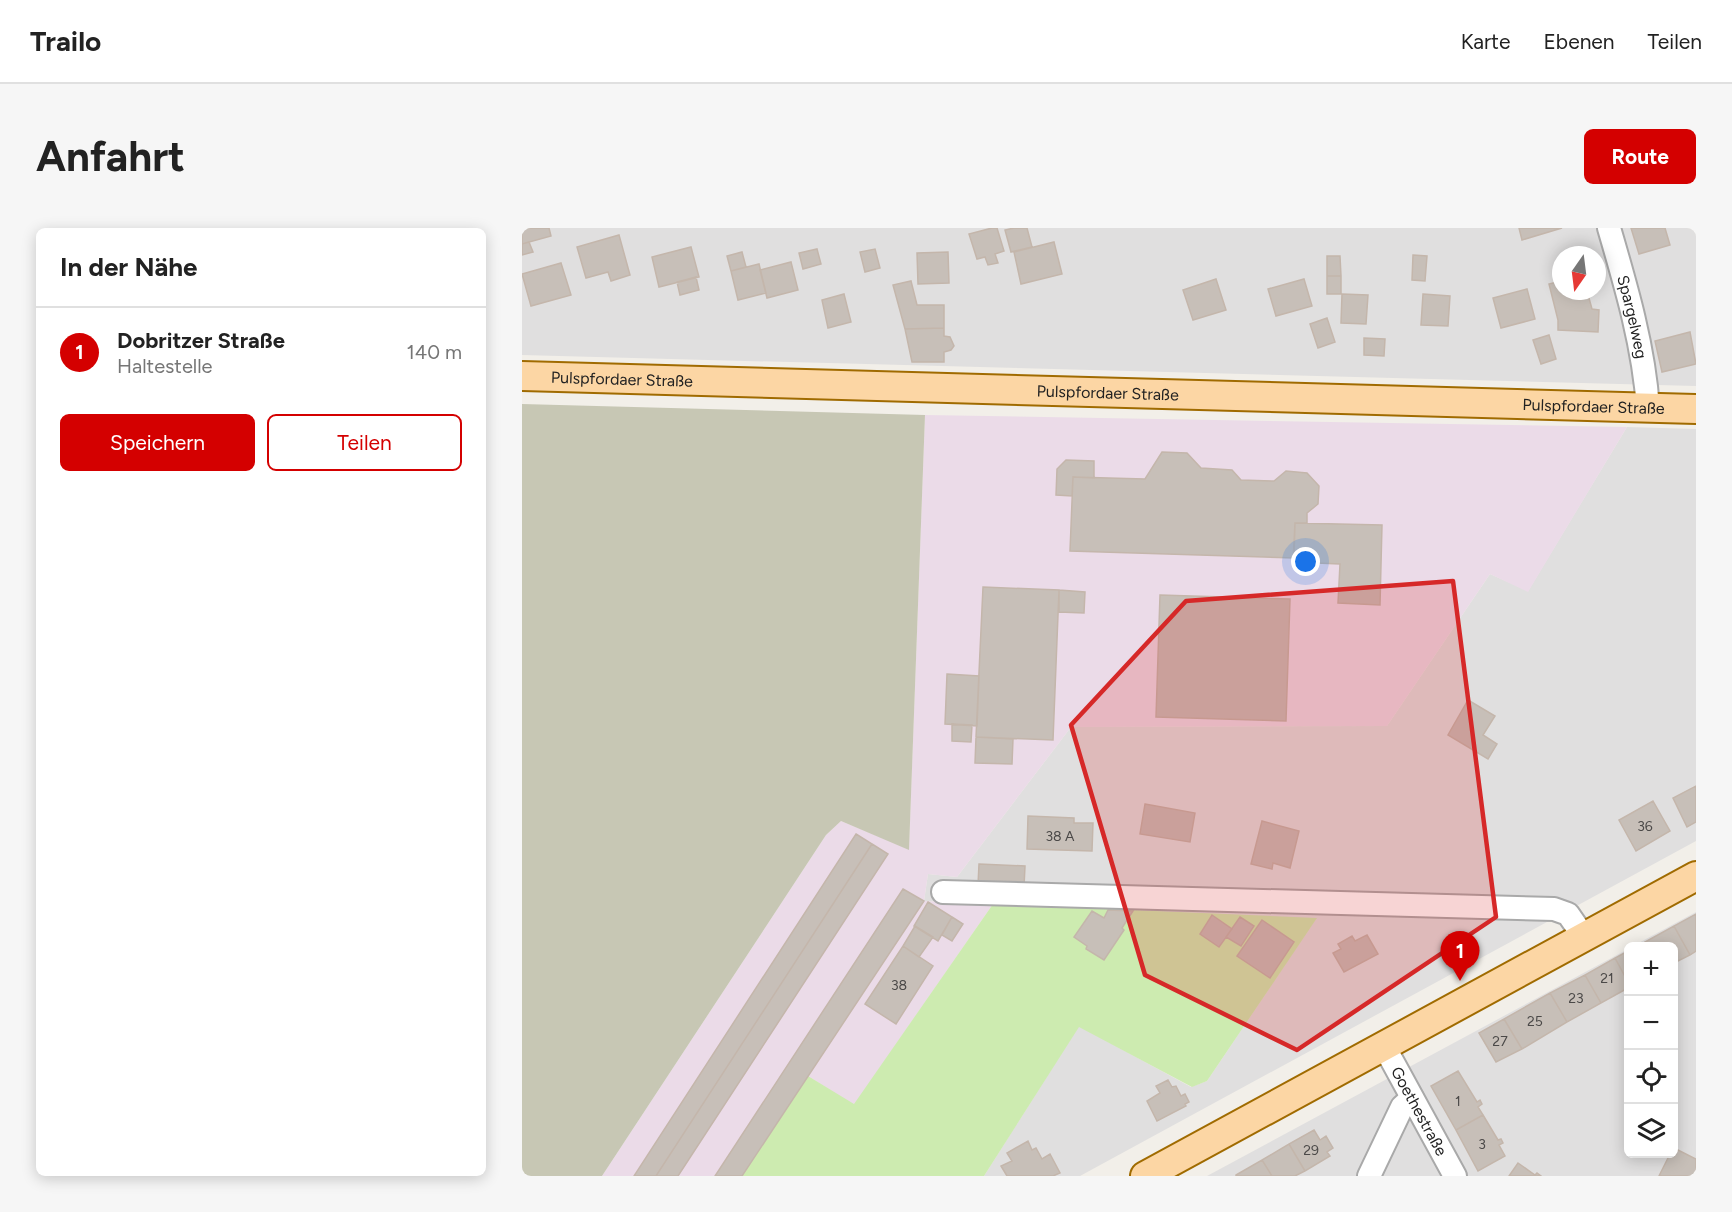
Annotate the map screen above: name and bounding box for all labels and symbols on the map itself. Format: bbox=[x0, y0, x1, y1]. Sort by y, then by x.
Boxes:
north arrow bbox=[1552, 246, 1606, 300]
street label: Spargelweg bbox=[1613, 273, 1651, 360]
street label: Pulspfordaer Straße bbox=[551, 368, 693, 391]
street label: Pulspfordaer Straße bbox=[1036, 381, 1179, 404]
street label: Pulspfordaer Straße bbox=[1522, 395, 1665, 418]
your location bbox=[1291, 547, 1320, 576]
house number: 36 bbox=[1637, 818, 1653, 835]
house number: 38 A bbox=[1045, 828, 1075, 845]
pin: 1 bbox=[1440, 932, 1480, 981]
house number: 21 bbox=[1600, 970, 1614, 987]
house number: 38 bbox=[891, 977, 907, 994]
house number: 23 bbox=[1568, 990, 1584, 1007]
house number: 25 bbox=[1527, 1013, 1543, 1030]
house number: 27 bbox=[1492, 1033, 1508, 1050]
street label: Goethestraße bbox=[1387, 1063, 1451, 1159]
house number: 1 bbox=[1455, 1093, 1461, 1110]
house number: 3 bbox=[1478, 1136, 1486, 1153]
house number: 29 bbox=[1303, 1142, 1319, 1159]

